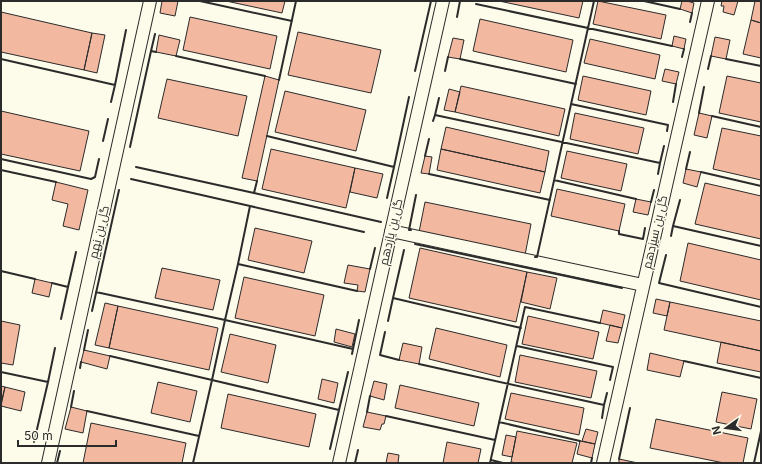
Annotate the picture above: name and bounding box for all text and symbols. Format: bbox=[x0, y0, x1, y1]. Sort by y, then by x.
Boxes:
street label: گل بن سیزدهم bbox=[639, 194, 671, 270]
street label: گل بن یازدهم bbox=[376, 197, 406, 267]
street label: گل بن نهم bbox=[85, 204, 113, 260]
north arrow bbox=[706, 408, 746, 448]
scale bar bbox=[18, 422, 116, 448]
text: N bbox=[708, 425, 724, 436]
text: 50 m bbox=[24, 428, 53, 443]

